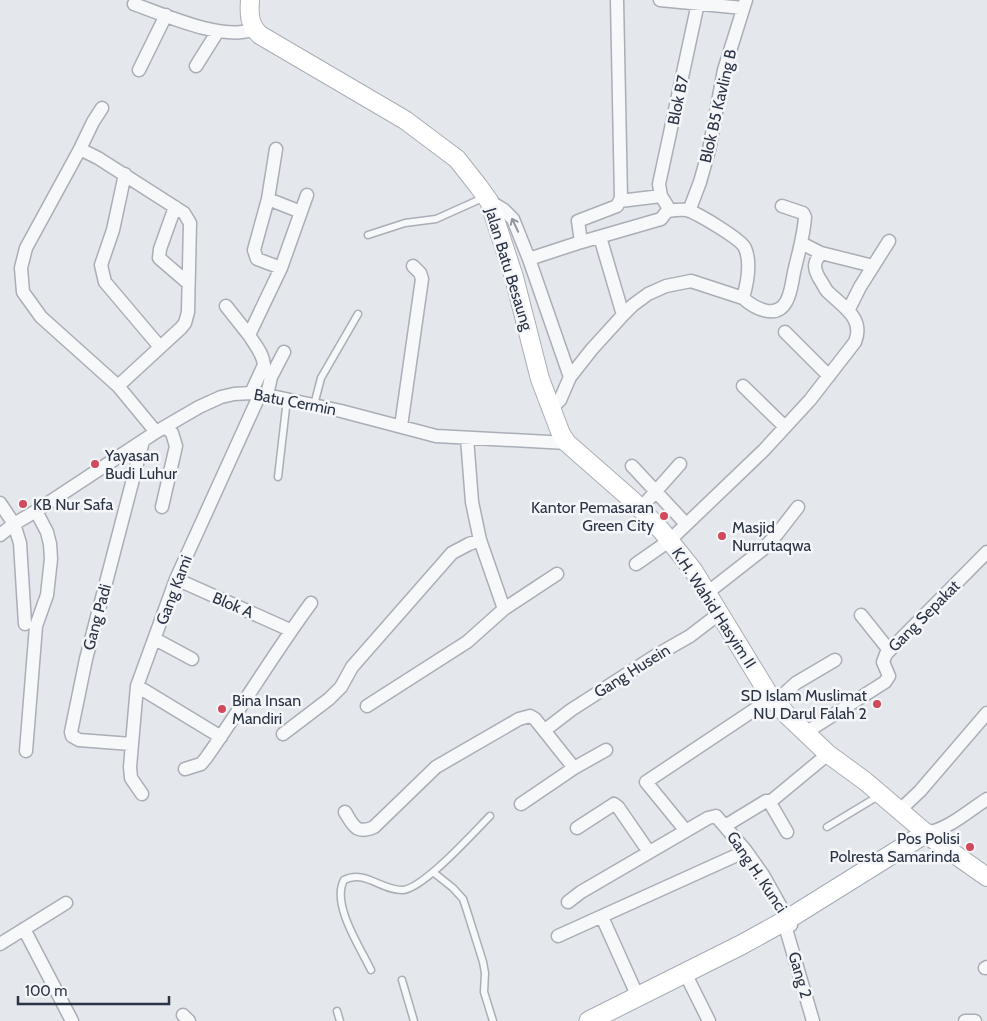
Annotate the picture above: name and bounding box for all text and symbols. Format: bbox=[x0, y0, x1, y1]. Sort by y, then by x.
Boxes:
street label: Blok B5 Kavling B bbox=[696, 47, 740, 165]
street label: Blok B7 bbox=[663, 74, 693, 126]
street label: Jalan Batu Besaung bbox=[481, 204, 537, 334]
one-way arrow bbox=[510, 218, 520, 233]
street label: Batu Cermin bbox=[252, 385, 338, 419]
place label: Yayasan Budi Luhur bbox=[104, 446, 178, 483]
marker: Yayasan Budi Luhur bbox=[89, 458, 101, 470]
place label: KB Nur Safa bbox=[33, 495, 113, 514]
marker: KB Nur Safa bbox=[17, 498, 29, 510]
place label: Kantor Pemasaran Green City bbox=[531, 498, 654, 535]
marker: Kantor Pemasaran Green City bbox=[658, 510, 670, 522]
place label: Masjid Nurrutaqwa bbox=[732, 518, 811, 555]
marker: Masjid Nurrutaqwa bbox=[716, 530, 728, 542]
street label: K.H. Wahid Hasyim II bbox=[668, 544, 760, 672]
street label: Gang Kami bbox=[152, 552, 196, 628]
street label: Gang Sepakat bbox=[884, 576, 964, 656]
street label: Gang Padi bbox=[79, 582, 115, 652]
street label: Blok A bbox=[210, 588, 256, 622]
street label: Gang Husein bbox=[591, 640, 673, 702]
place label: SD Islam Muslimat NU Darul Falah 2 bbox=[741, 686, 868, 723]
place label: Bina Insan Mandiri bbox=[232, 691, 301, 728]
marker: SD Islam Muslimat NU Darul Falah 2 bbox=[871, 698, 883, 710]
marker: Bina Insan Mandiri bbox=[216, 703, 228, 715]
street label: Gang H. Kunci bbox=[723, 828, 791, 916]
place label: Pos Polisi Polresta Samarinda bbox=[829, 829, 960, 866]
marker: Pos Polisi Polresta Samarinda bbox=[964, 841, 976, 853]
street label: Gang 2 bbox=[784, 950, 816, 1000]
scale bar bbox=[18, 974, 169, 1006]
text: 100 m bbox=[25, 982, 67, 1000]

